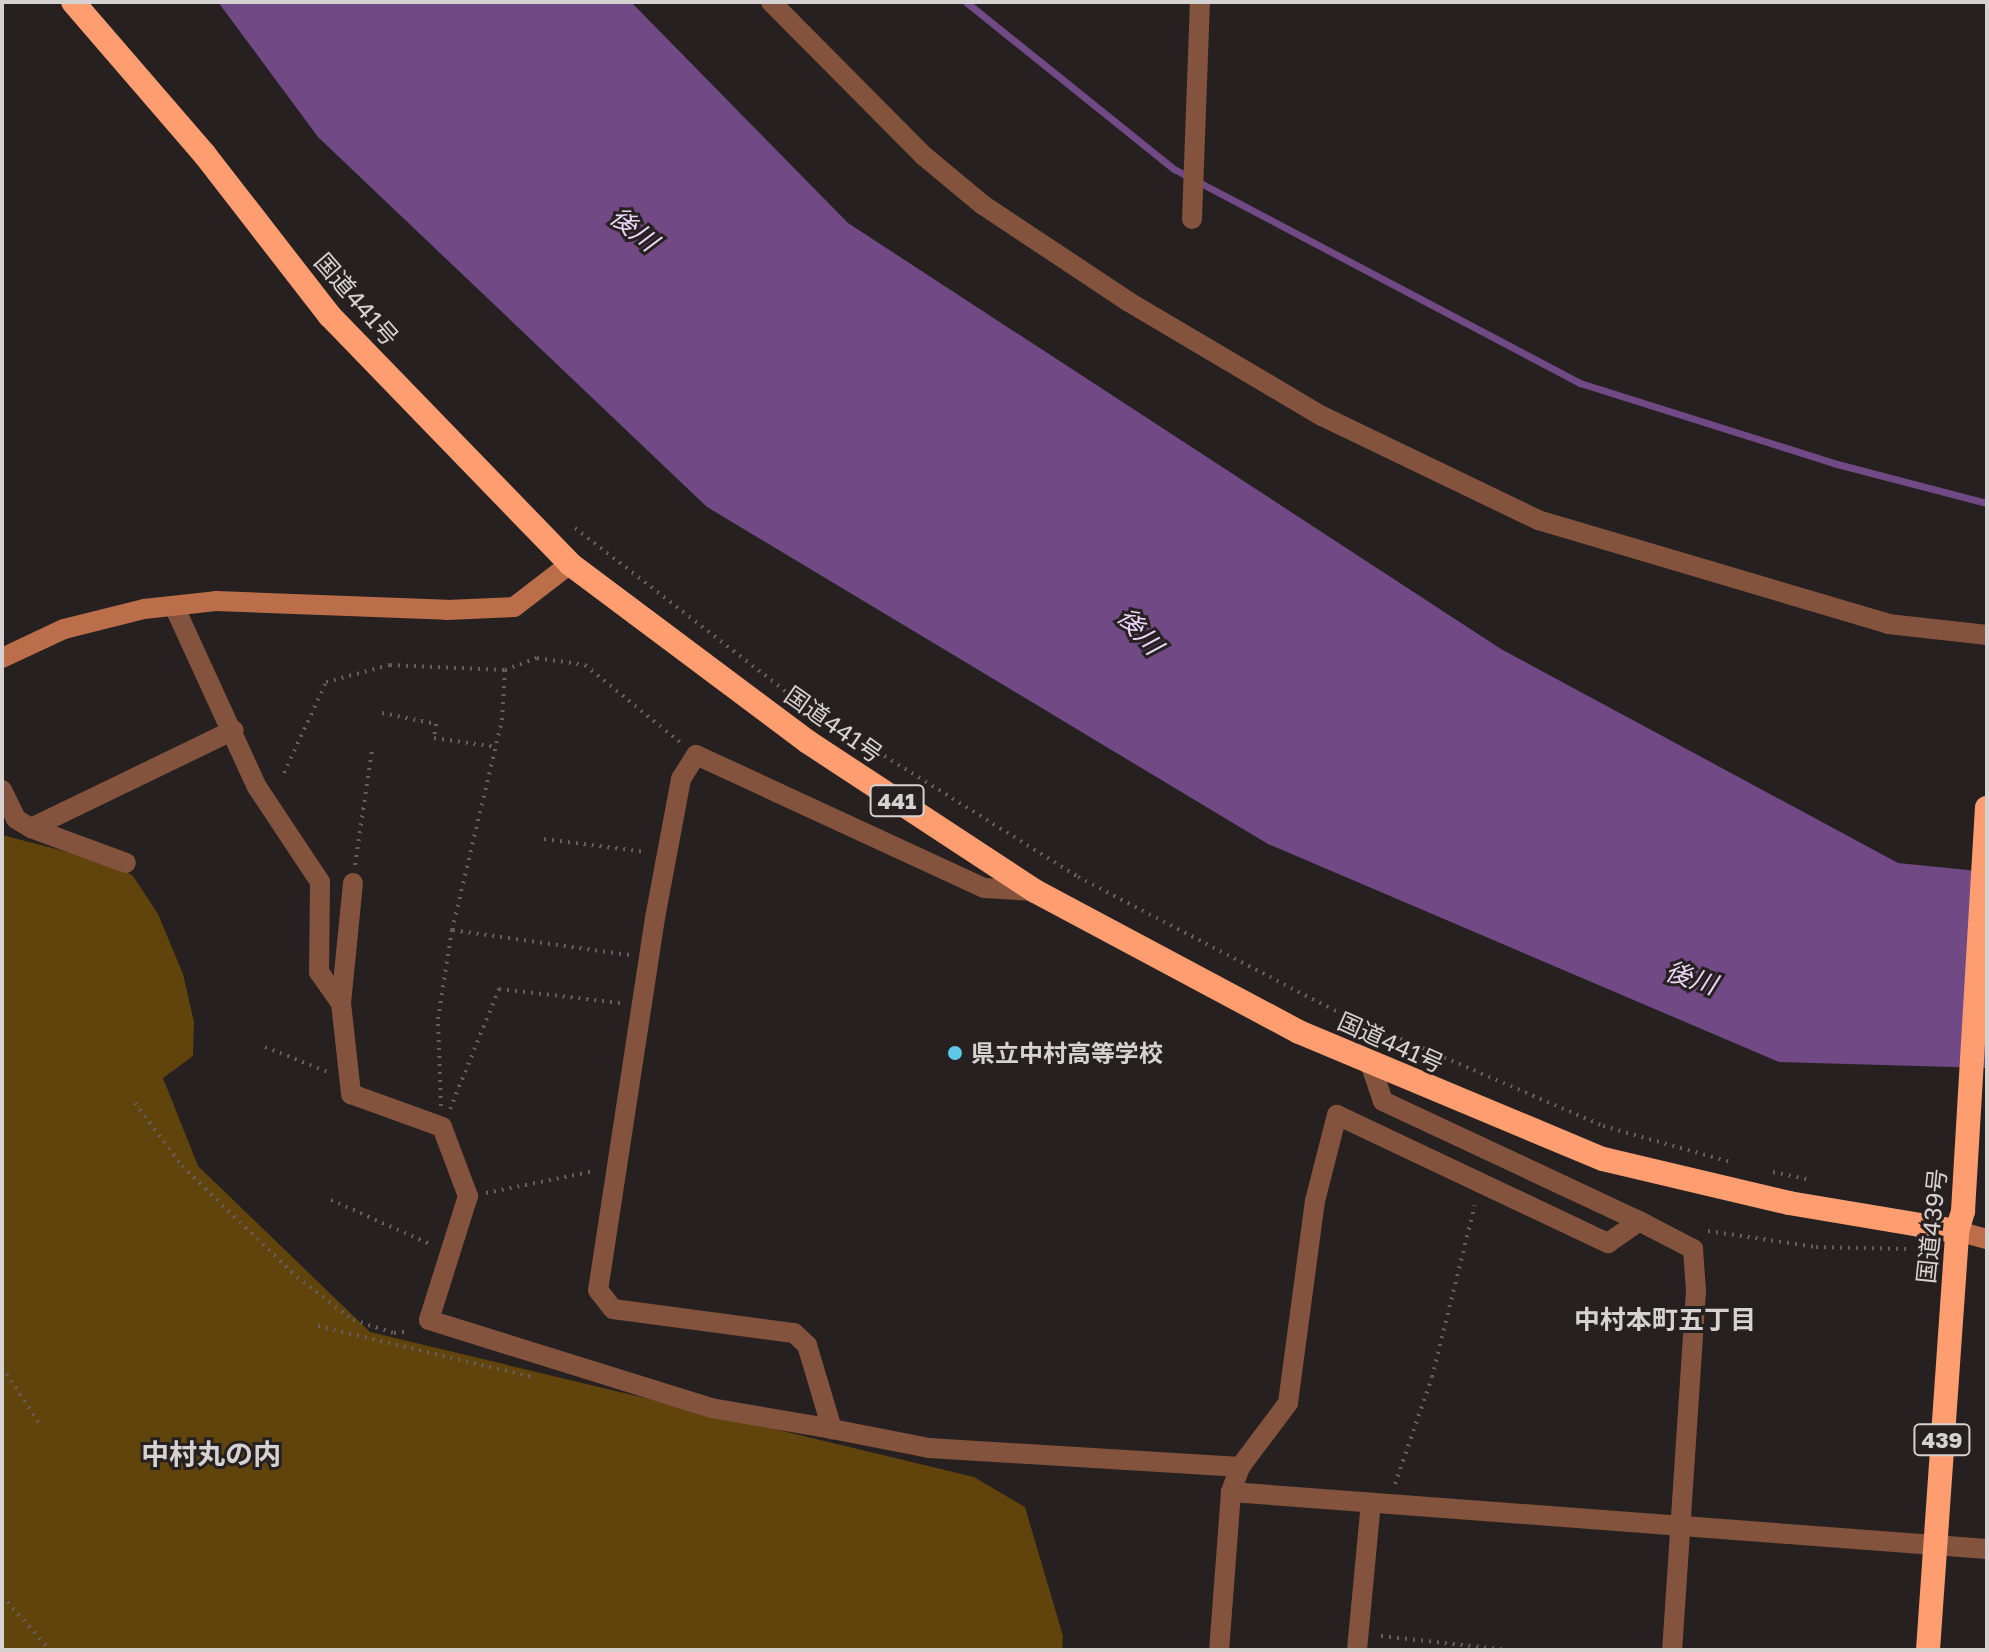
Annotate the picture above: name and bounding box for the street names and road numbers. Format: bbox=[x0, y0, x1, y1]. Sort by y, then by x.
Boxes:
street label: 国道441号 bbox=[309, 247, 405, 351]
street label: 国道441号 bbox=[779, 680, 889, 768]
road number: 441 bbox=[869, 783, 925, 819]
street label: 国道441号 bbox=[1334, 1006, 1448, 1078]
street label: 国道439号 bbox=[1911, 1167, 1951, 1285]
road number: 439 bbox=[1912, 1422, 1972, 1458]

